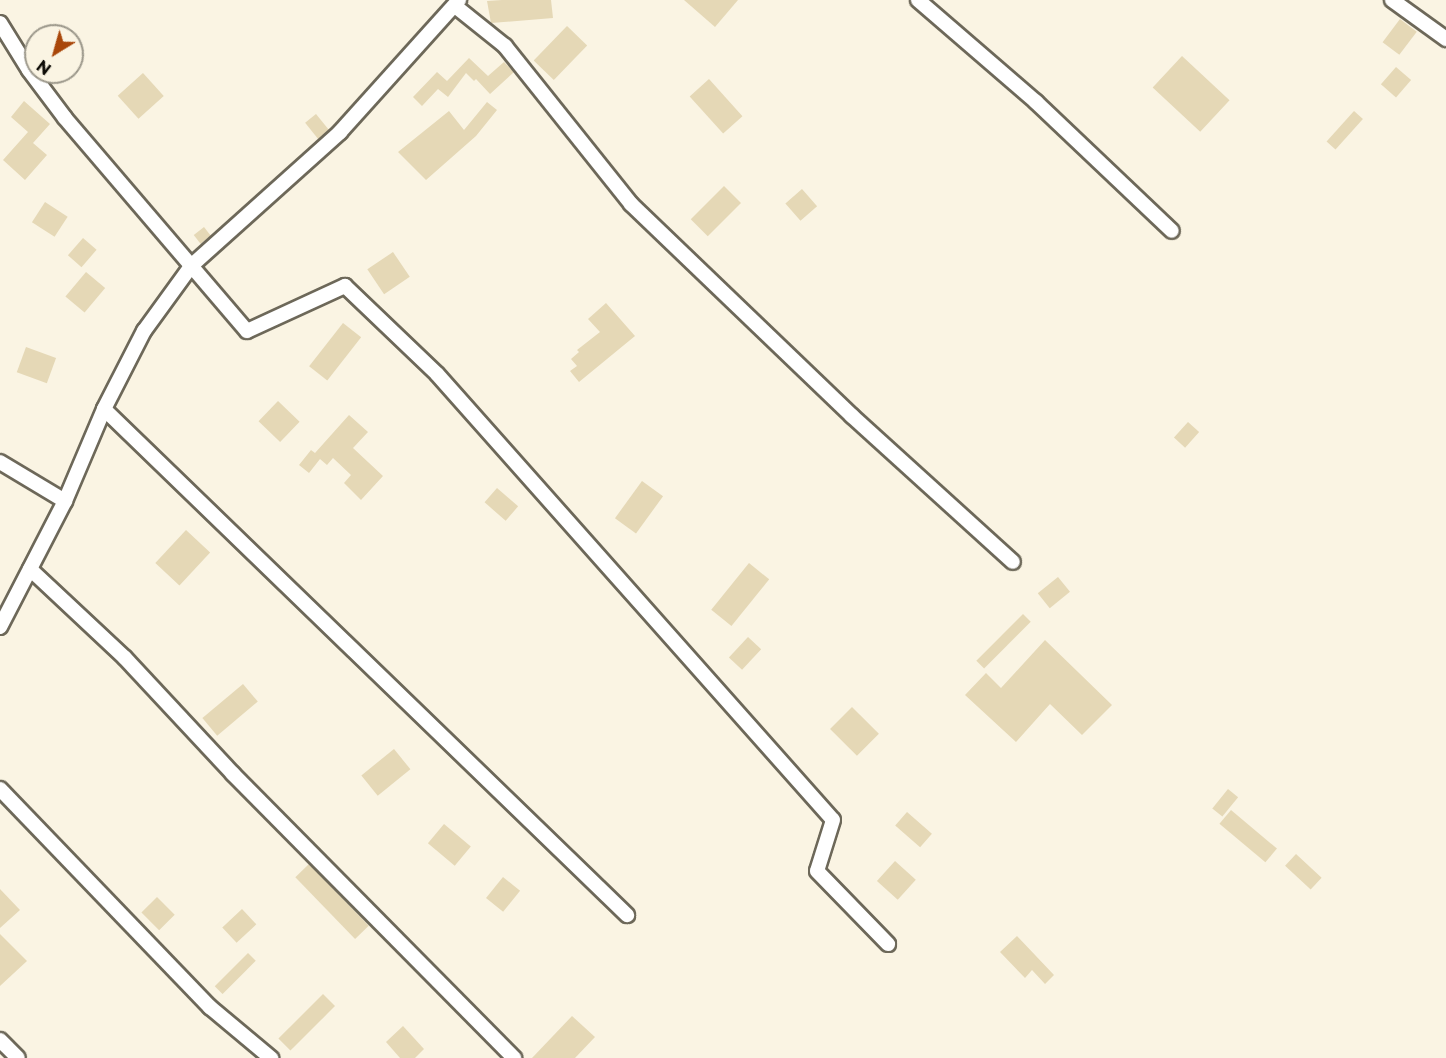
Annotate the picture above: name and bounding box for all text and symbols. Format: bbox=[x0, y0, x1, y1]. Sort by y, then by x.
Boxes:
north arrow bbox=[24, 24, 84, 84]
text: N bbox=[33, 56, 55, 79]

